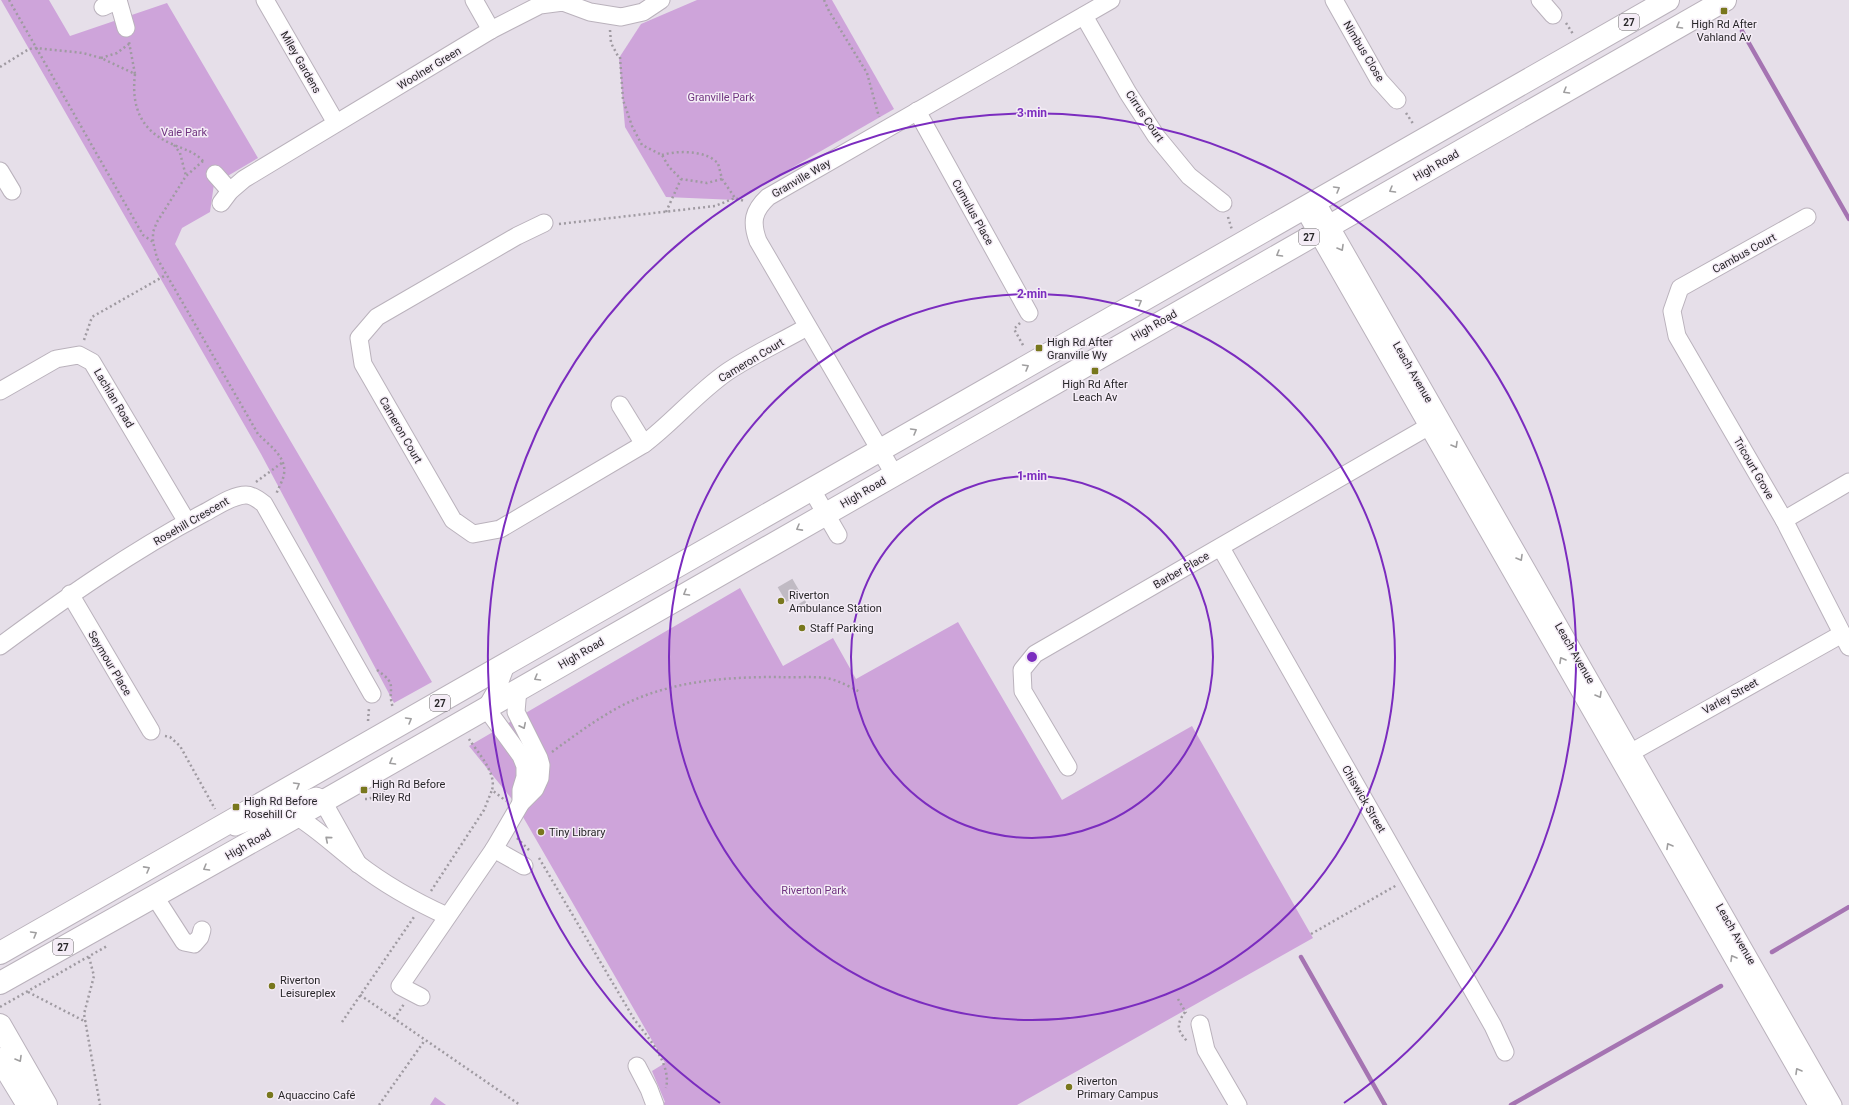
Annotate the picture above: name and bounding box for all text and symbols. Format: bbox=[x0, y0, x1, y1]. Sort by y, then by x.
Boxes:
marker: High Rd After Vahland Av bbox=[1719, 6, 1729, 16]
road number: 27 bbox=[1619, 14, 1639, 30]
place label: High Rd After Vahland Av bbox=[1691, 18, 1757, 44]
street label: Nimbus Close bbox=[1340, 19, 1387, 84]
one-way arrow bbox=[1675, 22, 1683, 29]
street label: Miley Gardens bbox=[278, 29, 324, 96]
street label: Woolner Green bbox=[395, 44, 463, 93]
one-way arrow bbox=[1562, 86, 1570, 93]
street label: Cirrus Court bbox=[1123, 88, 1167, 145]
park label: Granville Park bbox=[687, 91, 755, 104]
text: 3 min bbox=[1017, 106, 1047, 120]
park label: Vale Park bbox=[161, 126, 207, 139]
street label: High Road bbox=[1411, 147, 1461, 184]
street label: Granville Way bbox=[770, 156, 834, 200]
street label: Cumulus Place bbox=[949, 177, 996, 248]
one-way arrow bbox=[1389, 185, 1396, 192]
one-way arrow bbox=[1333, 186, 1340, 194]
road number: 27 bbox=[1299, 229, 1319, 245]
street label: Cambus Court bbox=[1710, 230, 1779, 276]
one-way arrow bbox=[1337, 244, 1344, 251]
one-way arrow bbox=[1276, 250, 1283, 257]
text: 2 min bbox=[1017, 287, 1047, 301]
one-way arrow bbox=[1135, 300, 1142, 307]
street label: High Road bbox=[1129, 307, 1179, 344]
street label: Cameron Court bbox=[716, 335, 787, 385]
place label: High Rd After Granville Wy bbox=[1047, 336, 1113, 362]
street label: Leach Avenue bbox=[1390, 339, 1435, 405]
marker: High Rd After Granville Wy bbox=[1034, 343, 1044, 353]
one-way arrow bbox=[1022, 364, 1029, 371]
street label: Lachlan Road bbox=[91, 366, 136, 430]
marker: High Rd After Leach Av bbox=[1090, 366, 1100, 376]
place label: High Rd After Leach Av bbox=[1062, 378, 1128, 404]
street label: Cameron Court bbox=[376, 395, 425, 466]
one-way arrow bbox=[909, 429, 917, 436]
street label: Tricourt Grove bbox=[1731, 435, 1777, 502]
one-way arrow bbox=[1450, 441, 1457, 449]
text: 1 min bbox=[1017, 469, 1047, 483]
street label: High Road bbox=[838, 474, 888, 511]
street label: Rosehill Crescent bbox=[151, 494, 232, 548]
one-way arrow bbox=[796, 524, 803, 531]
street label: Barber Place bbox=[1151, 549, 1212, 592]
one-way arrow bbox=[1515, 554, 1522, 561]
one-way arrow bbox=[683, 589, 690, 596]
place label: Riverton Ambulance Station bbox=[789, 589, 882, 615]
marker: Riverton Ambulance Station bbox=[776, 596, 786, 606]
street label: Leach Avenue bbox=[1552, 620, 1597, 686]
place label: Staff Parking bbox=[810, 622, 874, 635]
marker: Staff Parking bbox=[797, 623, 807, 633]
street label: Seymour Place bbox=[85, 629, 134, 698]
street label: High Road bbox=[556, 635, 606, 672]
centre of rings bbox=[1025, 650, 1039, 664]
one-way arrow bbox=[1559, 657, 1566, 664]
one-way arrow bbox=[534, 674, 541, 681]
street label: Varley Street bbox=[1700, 676, 1761, 717]
one-way arrow bbox=[1595, 691, 1602, 698]
road number: 27 bbox=[430, 695, 450, 711]
one-way arrow bbox=[405, 718, 413, 725]
one-way arrow bbox=[518, 722, 526, 730]
one-way arrow bbox=[389, 757, 396, 764]
street label: Chiswick Street bbox=[1339, 763, 1388, 836]
place label: High Rd Before Riley Rd bbox=[372, 778, 446, 804]
one-way arrow bbox=[293, 782, 300, 789]
marker: High Rd Before Riley Rd bbox=[359, 785, 369, 795]
place label: High Rd Before Rosehill Cr bbox=[244, 795, 318, 821]
marker: High Rd Before Rosehill Cr bbox=[231, 802, 241, 812]
street label: High Road bbox=[223, 826, 273, 863]
place label: Tiny Library bbox=[549, 826, 606, 839]
marker: Tiny Library bbox=[536, 827, 546, 837]
one-way arrow bbox=[325, 836, 333, 843]
one-way arrow bbox=[1666, 842, 1673, 850]
one-way arrow bbox=[203, 863, 210, 870]
one-way arrow bbox=[143, 867, 150, 874]
park label: Riverton Park bbox=[781, 884, 847, 897]
street label: Leach Avenue bbox=[1713, 901, 1758, 967]
one-way arrow bbox=[30, 931, 37, 938]
road number: 27 bbox=[53, 939, 73, 955]
one-way arrow bbox=[1731, 955, 1738, 962]
place label: Riverton Leisureplex bbox=[280, 974, 336, 1000]
marker: Riverton Leisureplex bbox=[267, 981, 277, 991]
one-way arrow bbox=[15, 1055, 22, 1062]
one-way arrow bbox=[1795, 1068, 1802, 1075]
place label: Riverton Primary Campus bbox=[1077, 1075, 1159, 1101]
marker: Riverton Primary Campus bbox=[1064, 1082, 1074, 1092]
place label: Aquaccino Café bbox=[278, 1089, 356, 1102]
marker: Aquaccino Café bbox=[265, 1090, 275, 1100]

